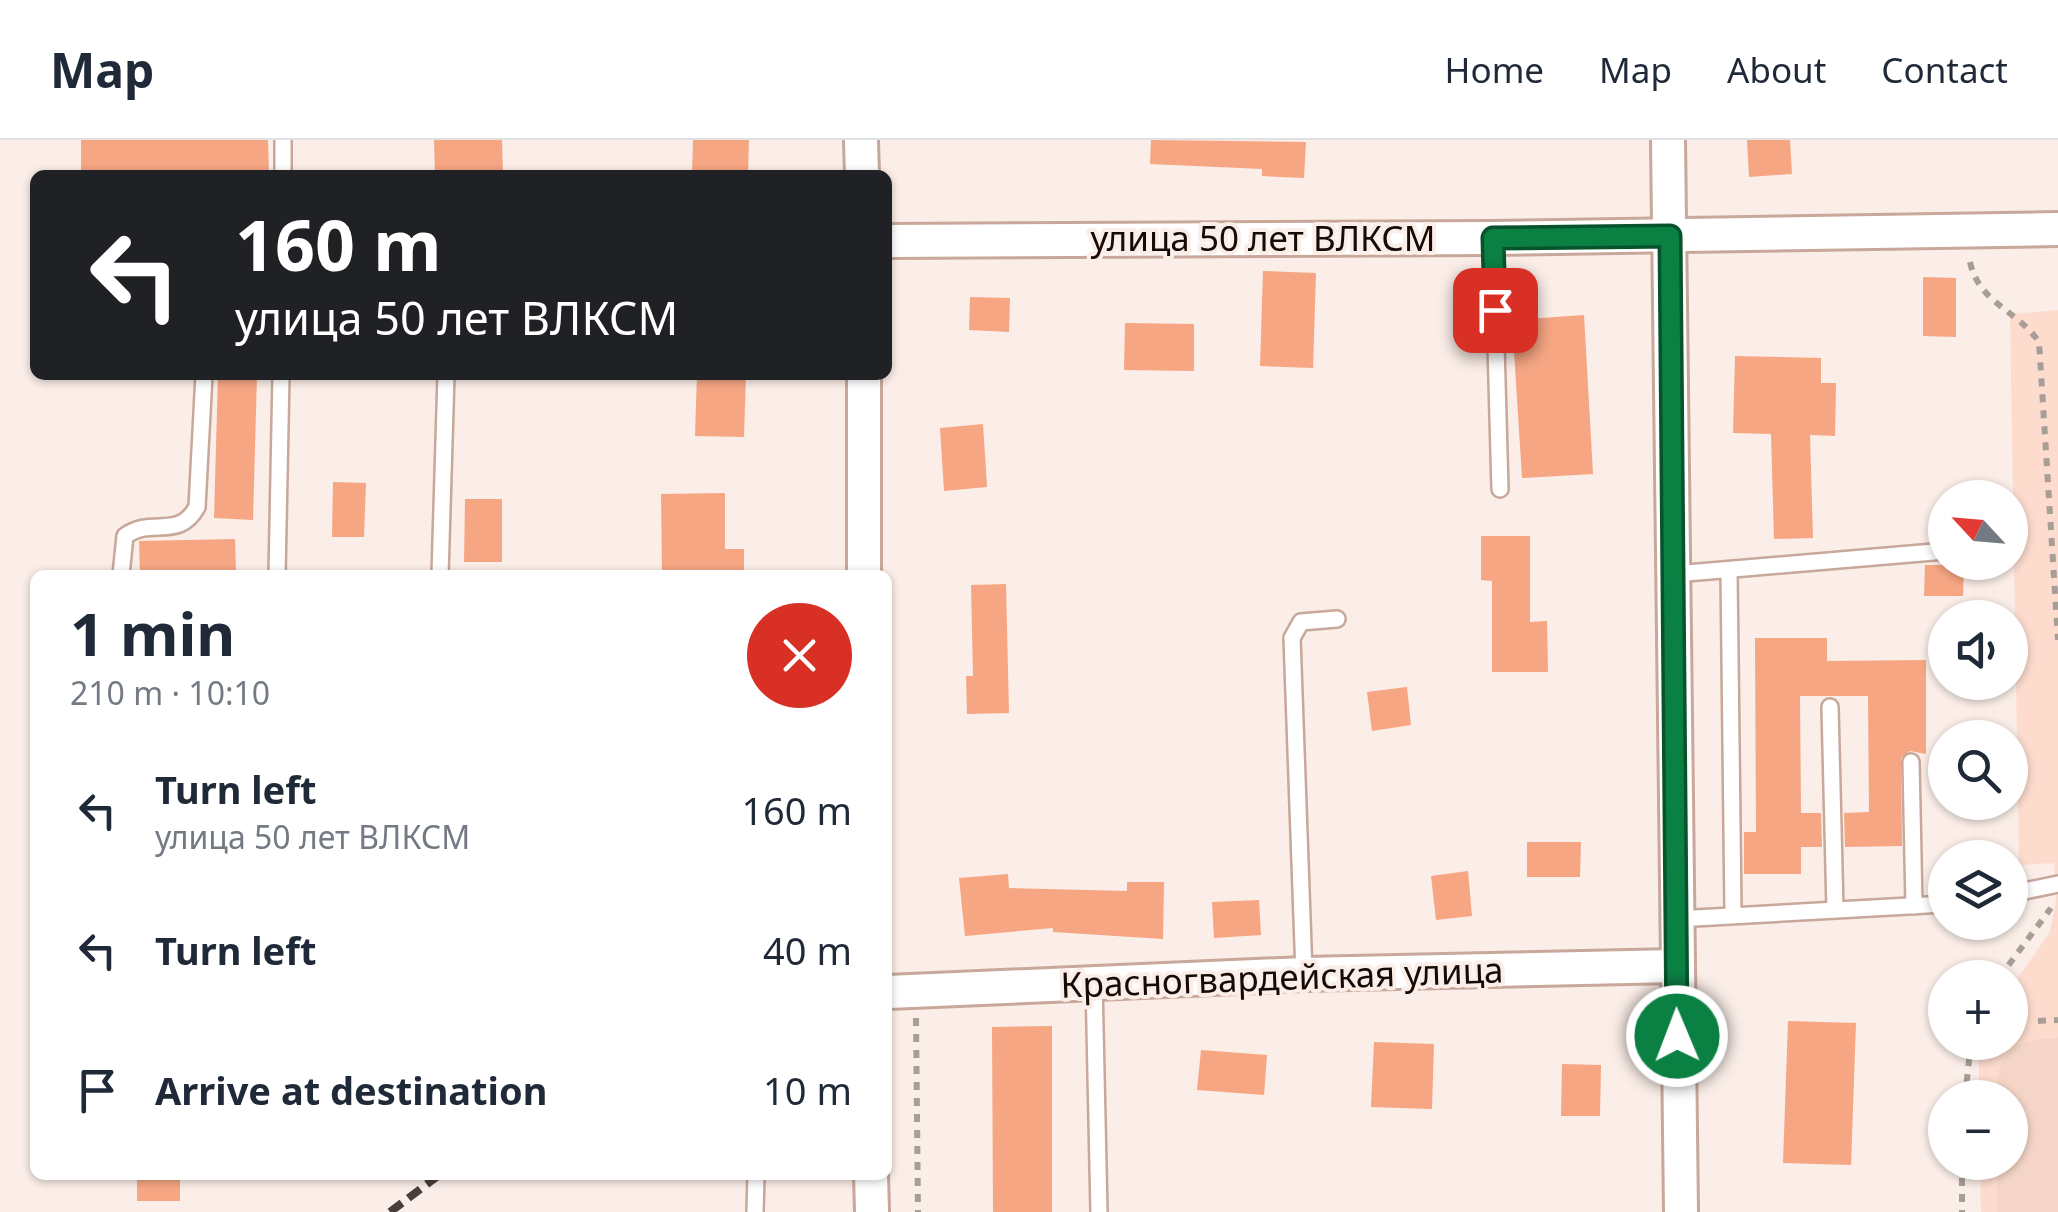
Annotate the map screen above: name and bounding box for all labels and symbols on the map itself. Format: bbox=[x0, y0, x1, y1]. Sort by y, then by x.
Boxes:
street label: улица 50 лет ВЛКСМ bbox=[1091, 214, 1435, 261]
pin bbox=[1453, 268, 1538, 353]
north arrow bbox=[1928, 480, 2028, 580]
street label: Красногвардейская улица bbox=[1060, 945, 1504, 1008]
position arrow bbox=[1625, 984, 1729, 1088]

